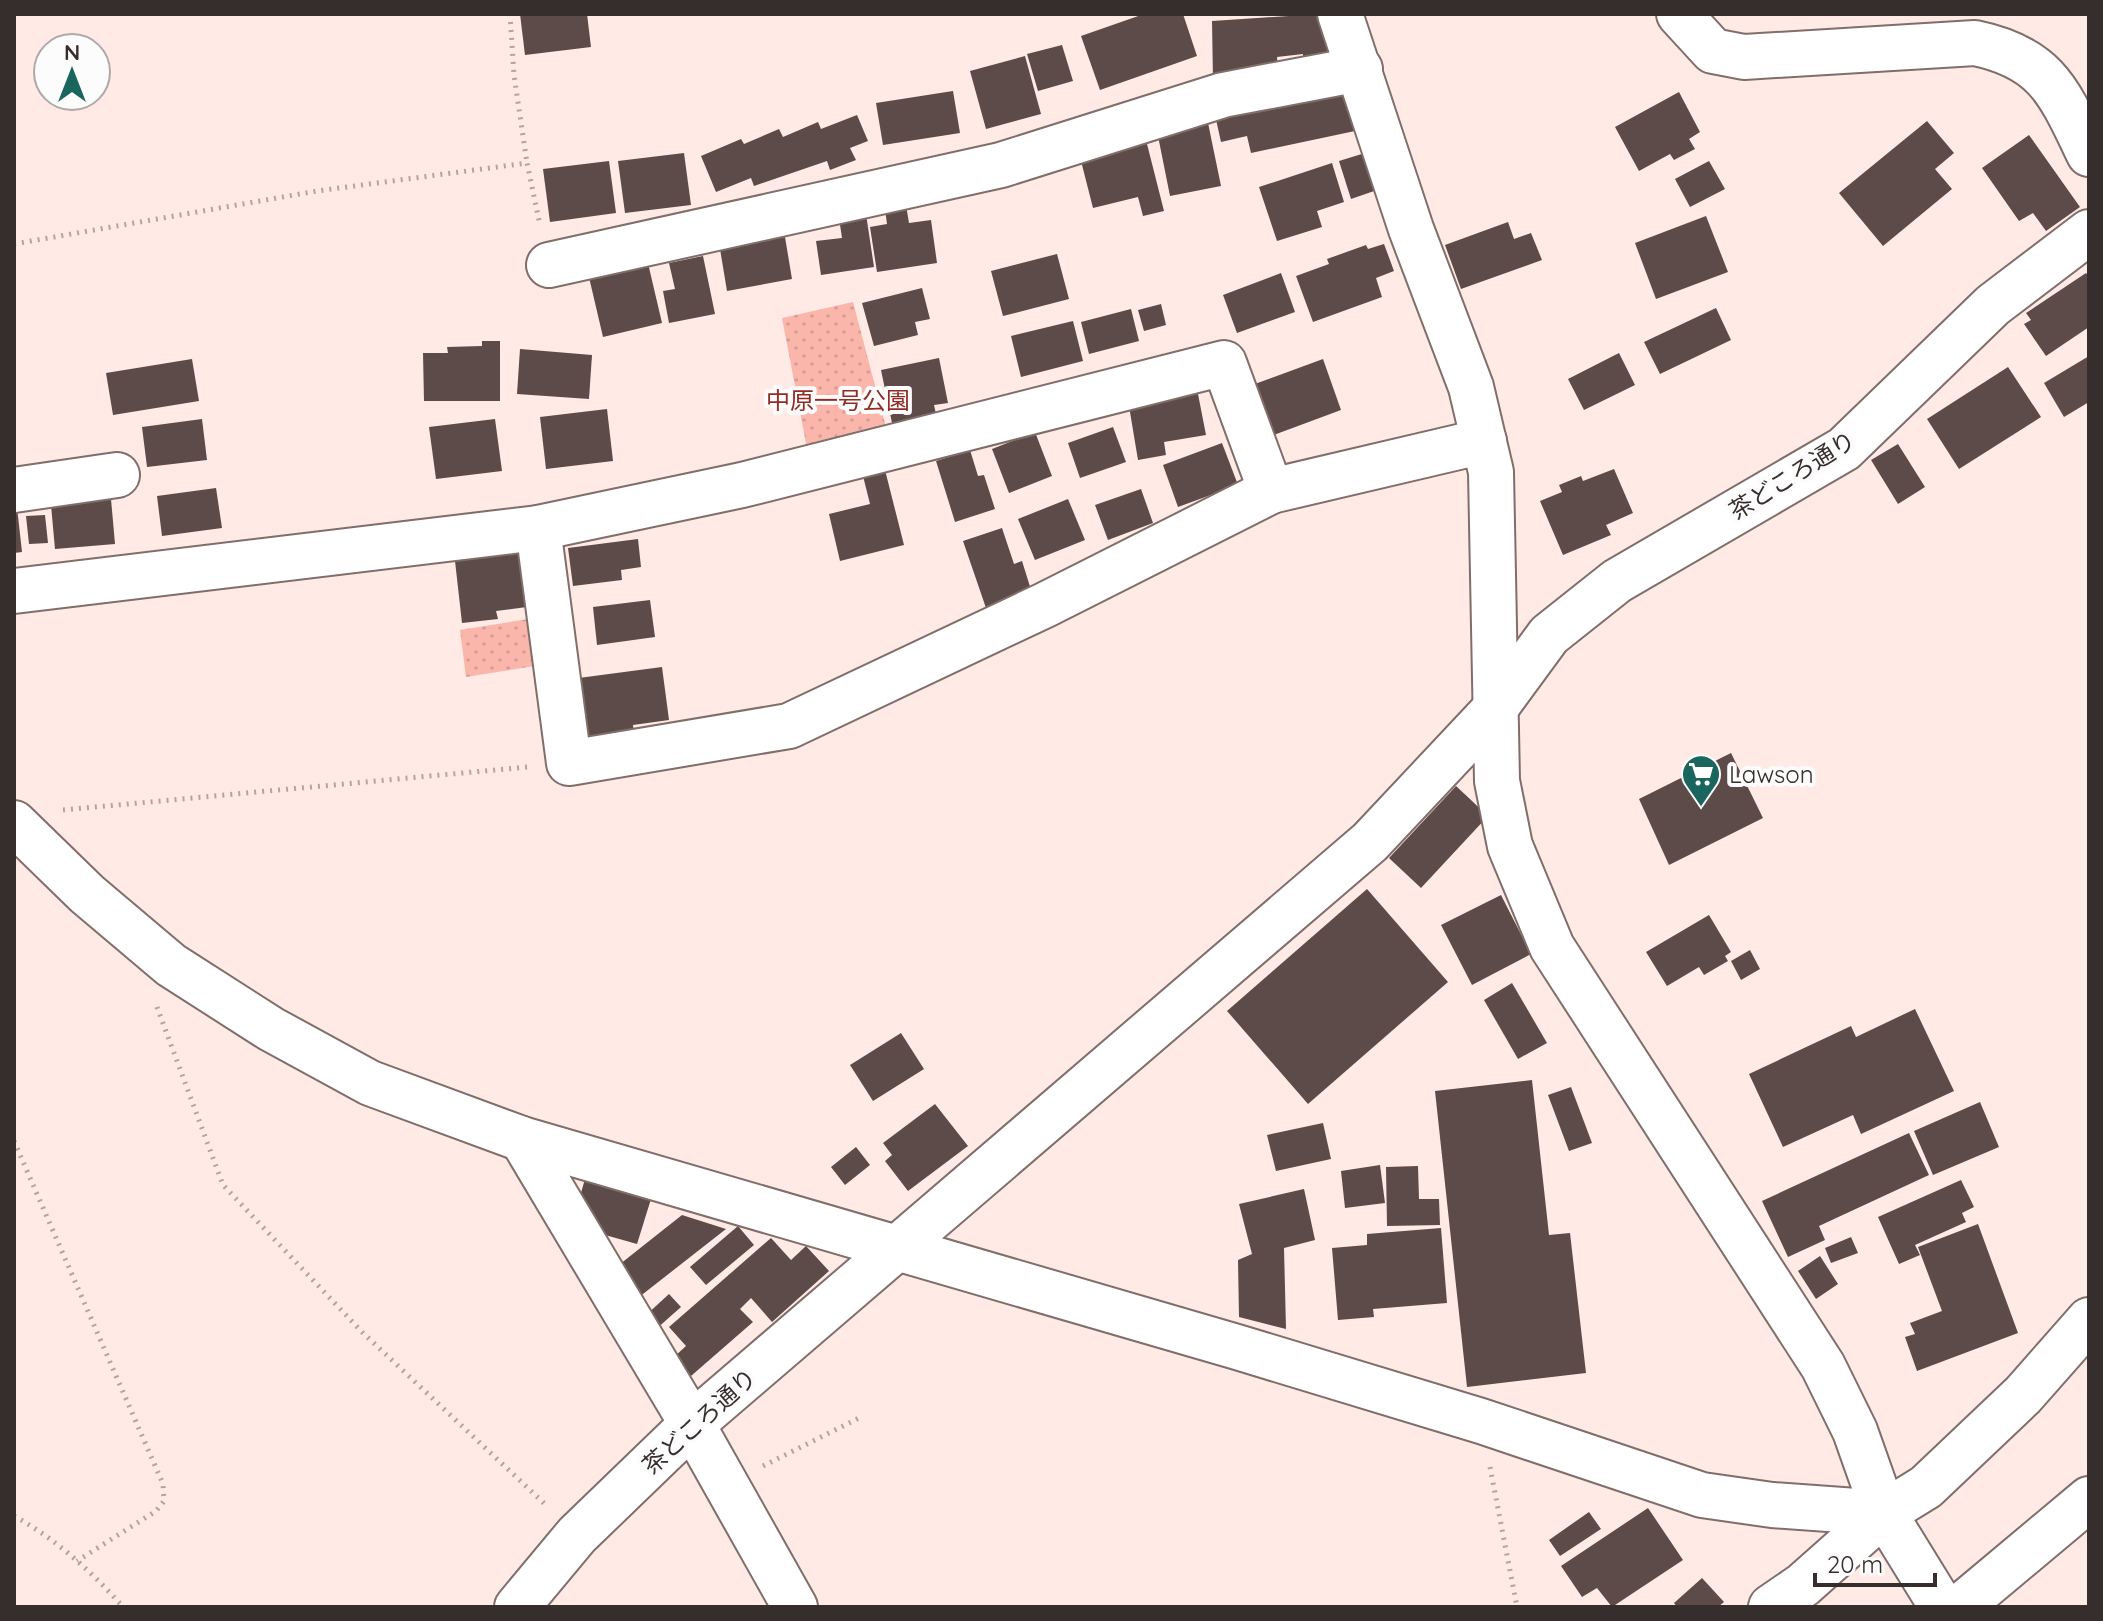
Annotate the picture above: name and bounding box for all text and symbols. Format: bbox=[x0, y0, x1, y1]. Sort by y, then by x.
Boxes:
north arrow bbox=[32, 32, 112, 112]
text: N bbox=[64, 38, 80, 66]
park label: 中原一号公園 bbox=[766, 385, 910, 415]
street label: 茶どころ通り bbox=[1723, 424, 1861, 526]
supermarket icon: Lawson bbox=[1680, 753, 1722, 808]
place label: Lawson bbox=[1729, 759, 1814, 789]
street label: 茶どころ通り bbox=[636, 1362, 762, 1480]
scale bar bbox=[1815, 1537, 1935, 1587]
text: 20 m bbox=[1827, 1549, 1883, 1579]

